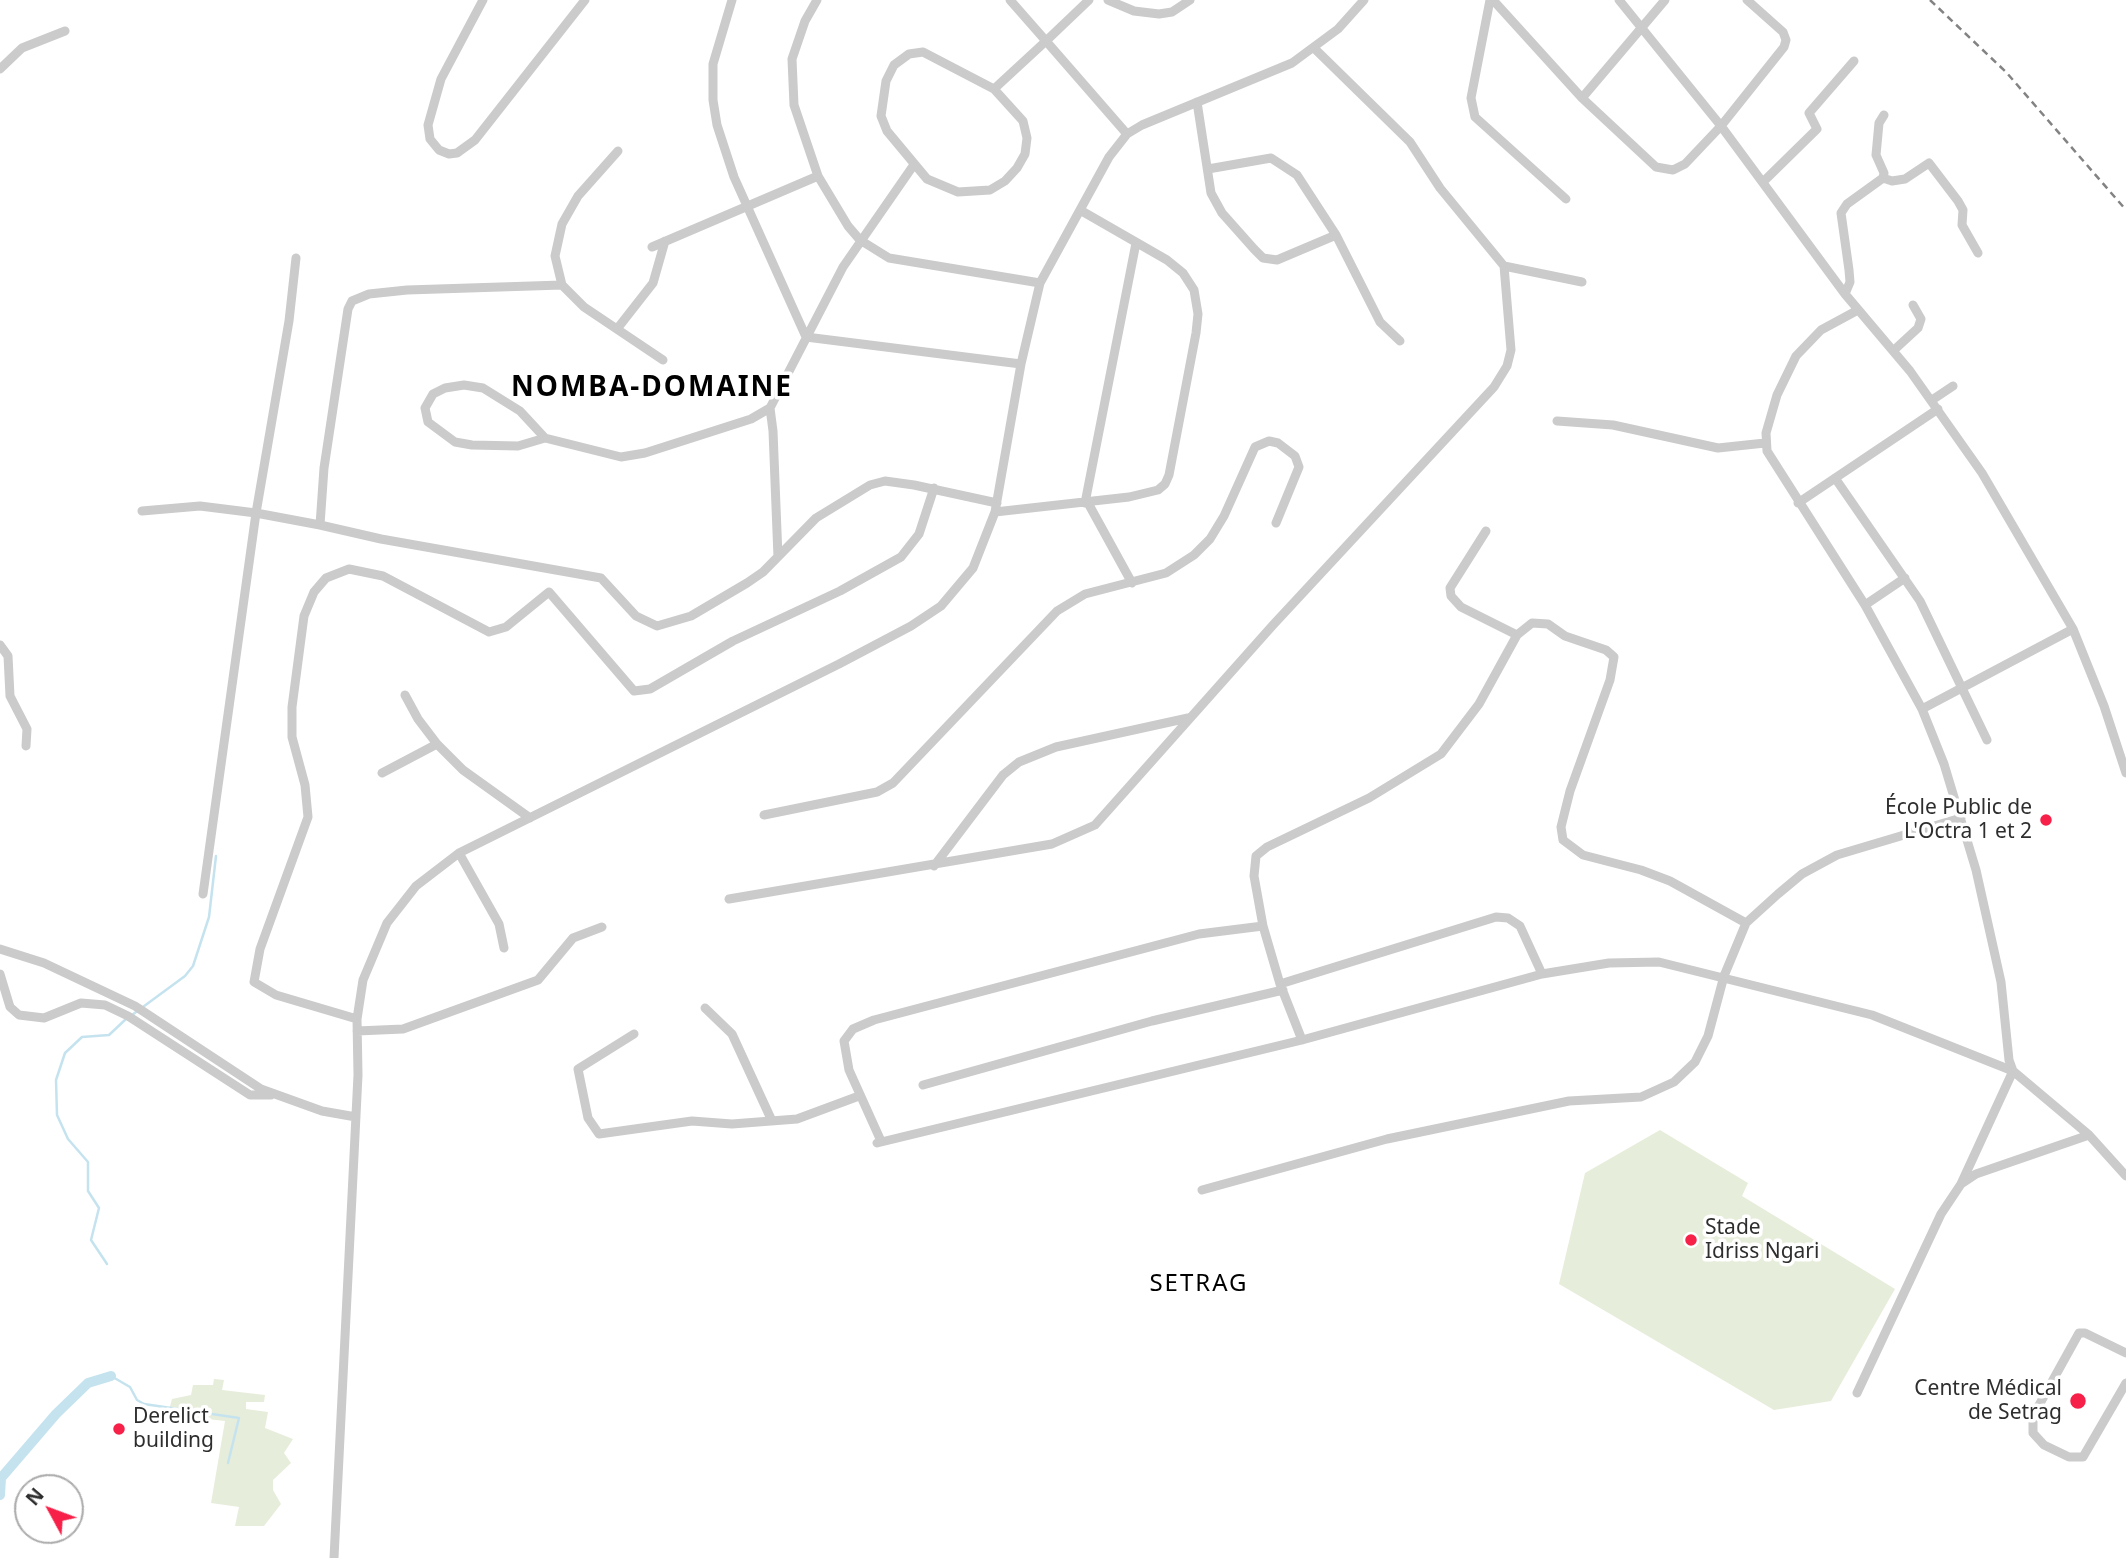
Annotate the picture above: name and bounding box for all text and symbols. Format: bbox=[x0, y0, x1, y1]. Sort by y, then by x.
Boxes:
district label: NOMBA-DOMAINE bbox=[513, 371, 791, 405]
place label: École Public de L'Octra 1 et 2 bbox=[1885, 795, 2032, 845]
marker: École Public de L'Octra 1 et 2 bbox=[2038, 812, 2054, 828]
place label: Stade Idriss Ngari bbox=[1705, 1215, 1819, 1265]
marker: Stade Idriss Ngari bbox=[1683, 1232, 1699, 1248]
district label: SETRAG bbox=[1150, 1270, 1248, 1298]
place label: Centre Médical de Setrag bbox=[1914, 1376, 2062, 1426]
marker: Centre Médical de Setrag bbox=[2068, 1391, 2088, 1411]
place label: Derelict building bbox=[133, 1404, 214, 1454]
marker: Derelict building bbox=[111, 1421, 127, 1437]
north arrow bbox=[14, 1474, 84, 1544]
text: N bbox=[20, 1482, 50, 1511]

